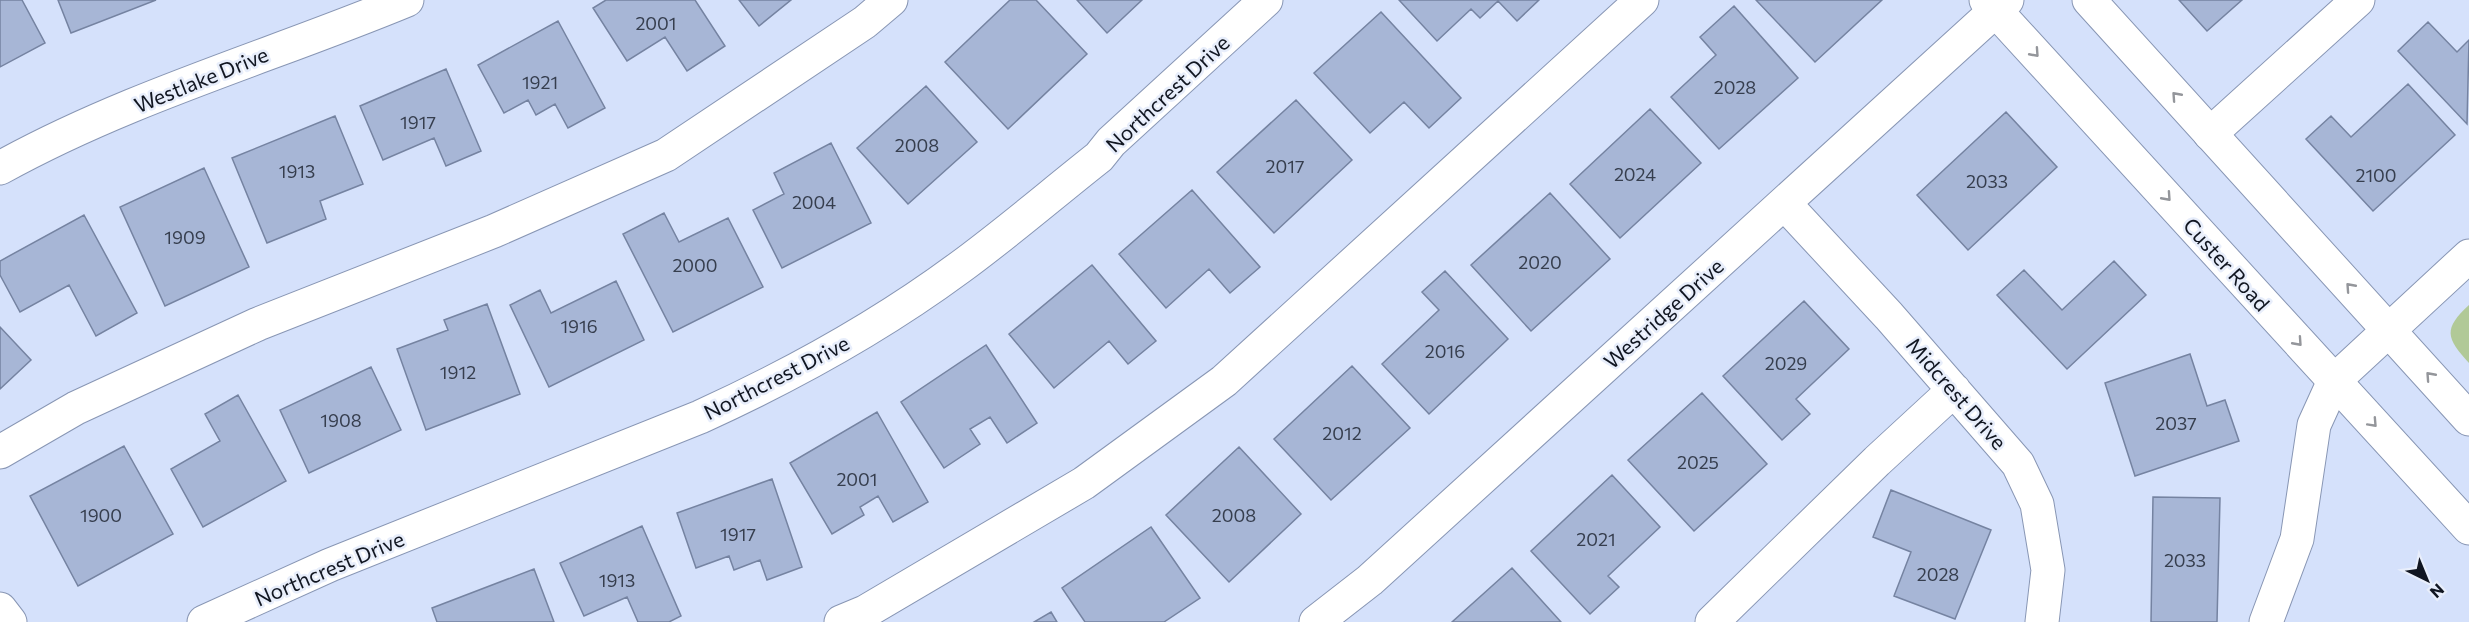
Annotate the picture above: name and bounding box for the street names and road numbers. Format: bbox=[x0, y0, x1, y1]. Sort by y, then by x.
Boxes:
street label: Northcrest Drive bbox=[1100, 29, 1234, 157]
street label: Westlake Drive bbox=[130, 41, 272, 117]
street label: Custer Road bbox=[2179, 212, 2275, 316]
street label: Westridge Drive bbox=[1598, 253, 1728, 373]
street label: Northcrest Drive bbox=[699, 330, 853, 424]
street label: Midcrest Drive bbox=[1902, 332, 2012, 454]
street label: Northcrest Drive bbox=[251, 525, 407, 611]

